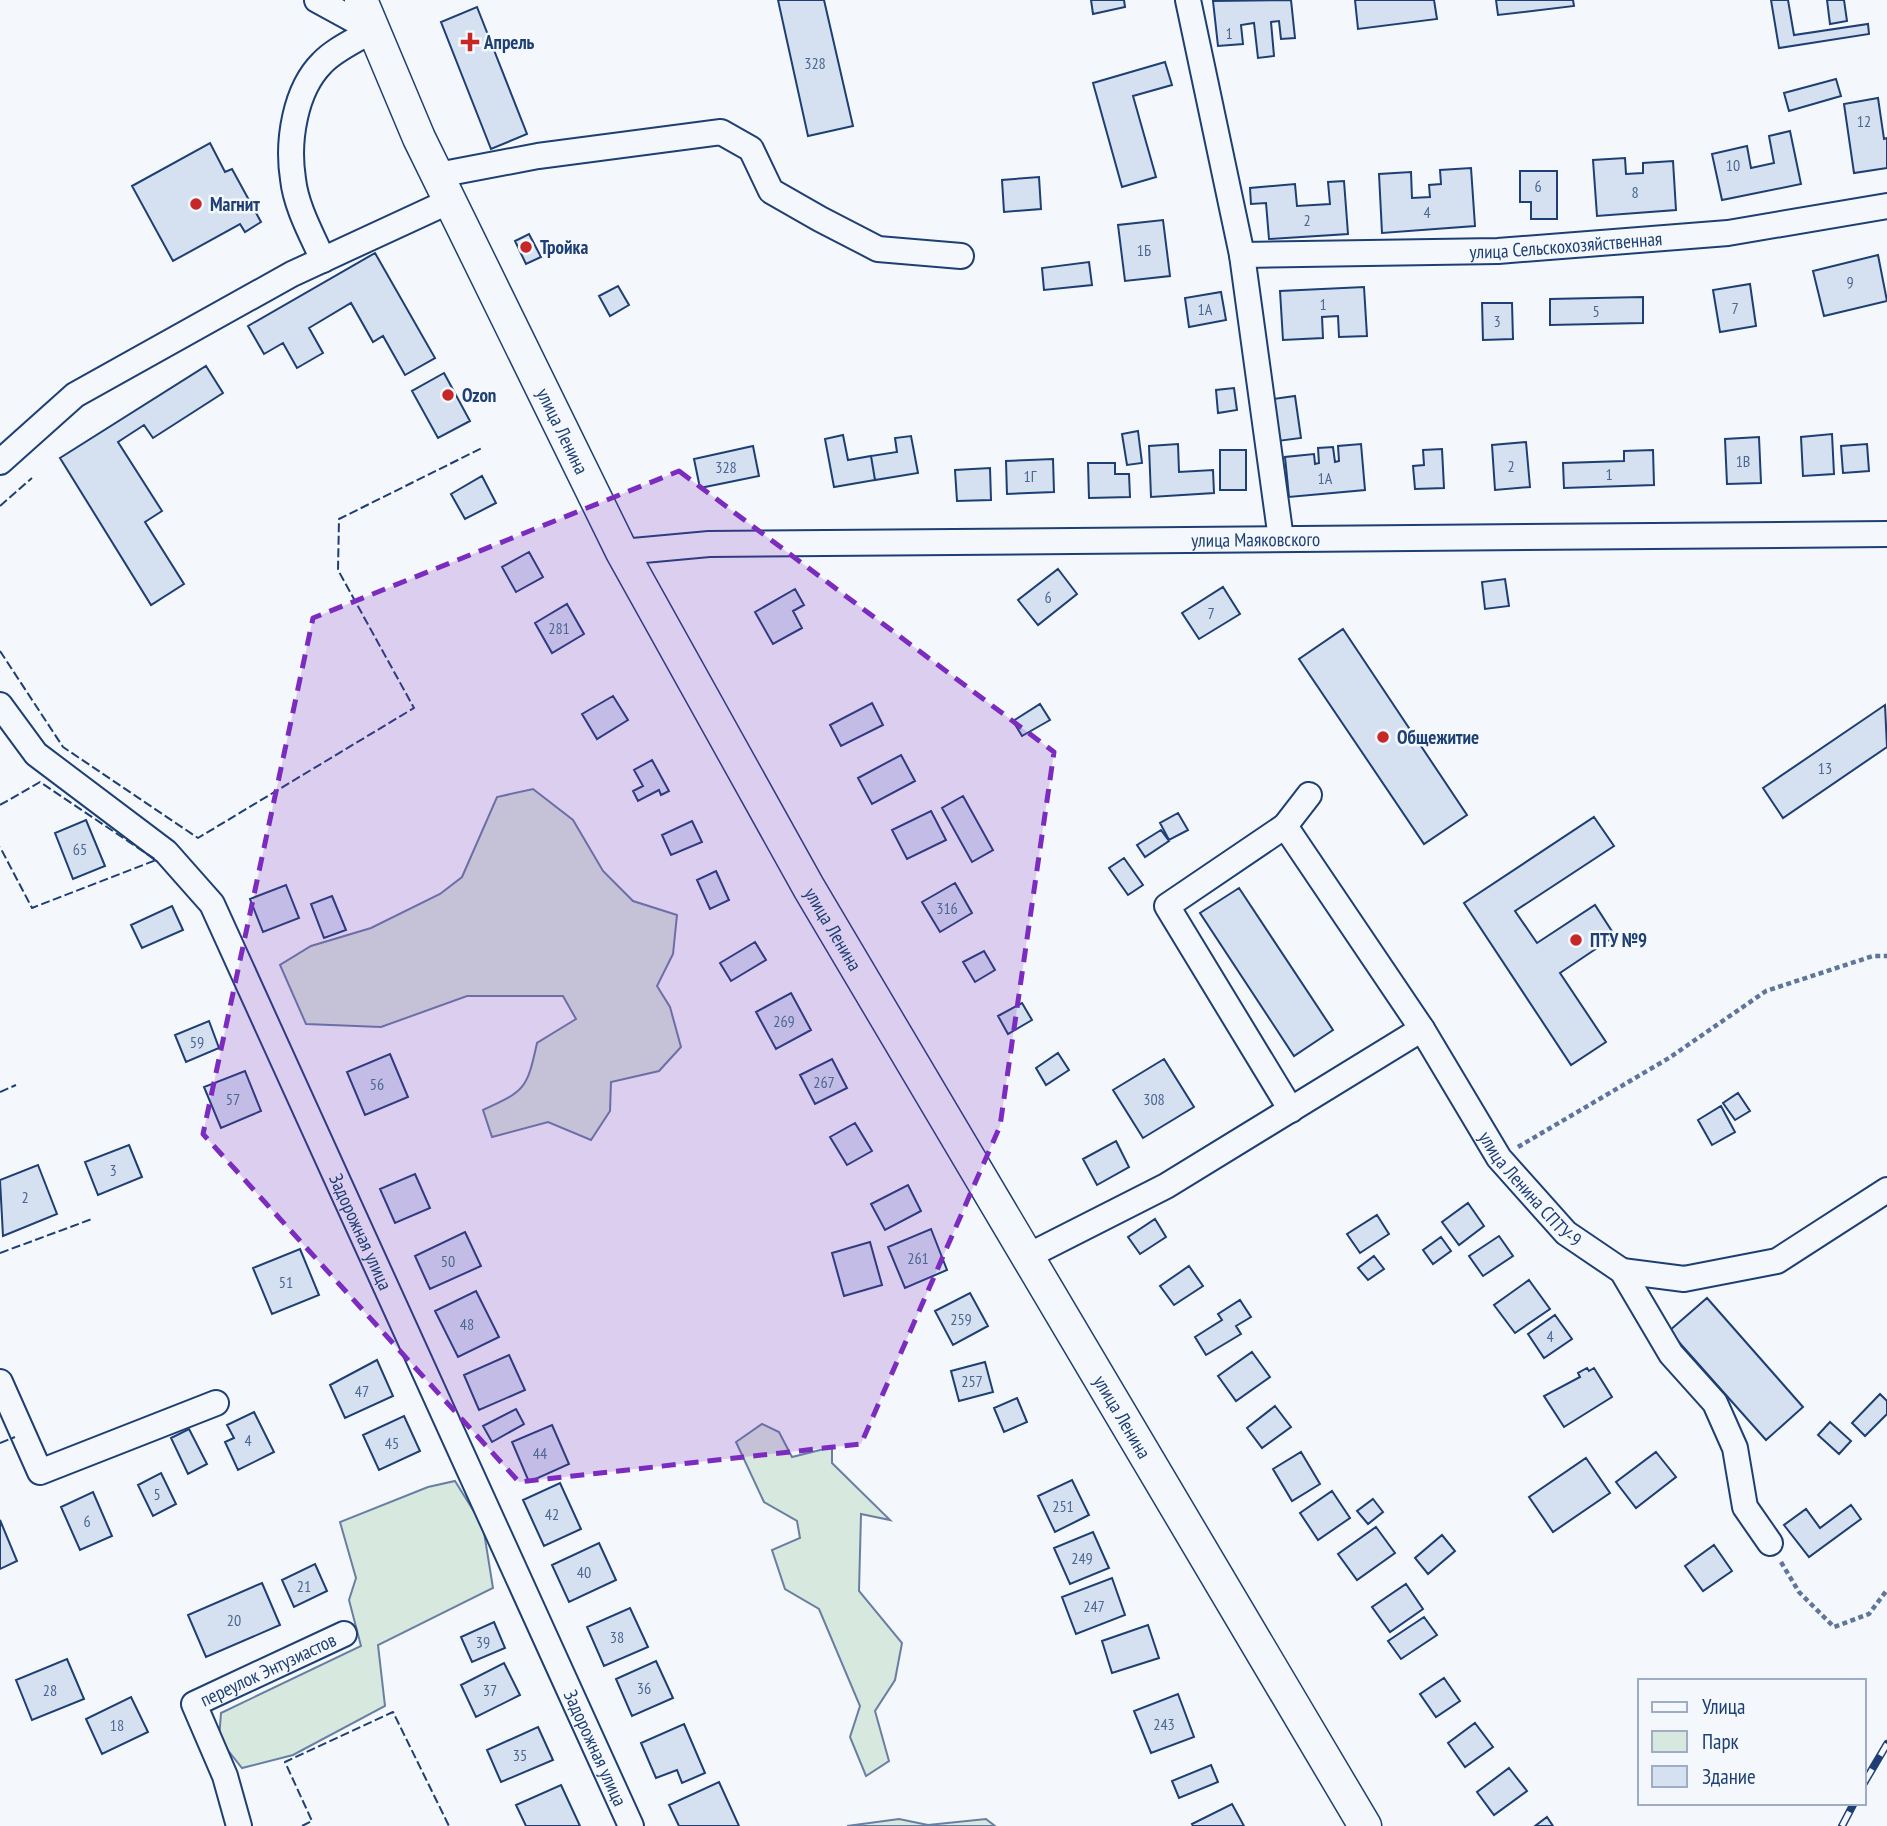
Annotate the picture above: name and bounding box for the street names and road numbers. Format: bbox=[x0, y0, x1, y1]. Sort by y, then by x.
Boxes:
street label: улица Сельскохозяйственная bbox=[1469, 226, 1663, 263]
street label: улица Ленина bbox=[531, 384, 594, 478]
street label: улица Маяковского bbox=[1191, 527, 1320, 552]
street label: улица Ленина bbox=[799, 883, 867, 975]
street label: улица Ленина СПТУ-9 bbox=[1474, 1127, 1586, 1252]
street label: Задорожная улица bbox=[324, 1170, 398, 1294]
street label: улица Ленина bbox=[1088, 1371, 1156, 1463]
street label: переулок Энтузиастов bbox=[196, 1627, 340, 1712]
street label: Задорожная улица bbox=[559, 1686, 632, 1810]

